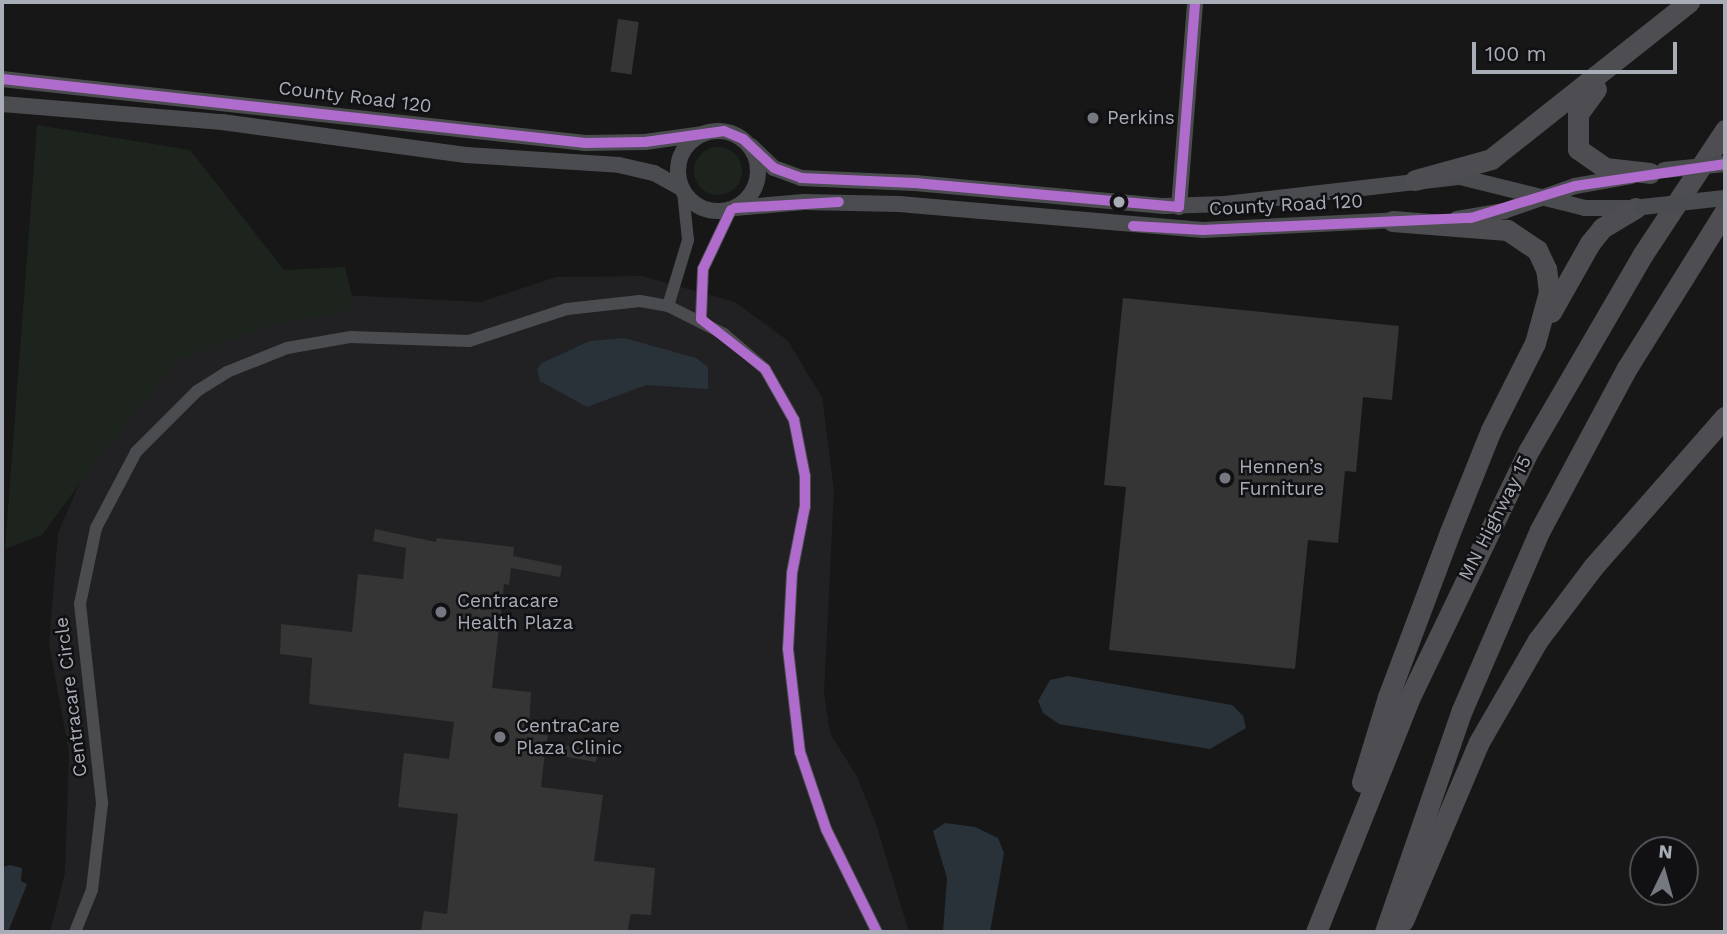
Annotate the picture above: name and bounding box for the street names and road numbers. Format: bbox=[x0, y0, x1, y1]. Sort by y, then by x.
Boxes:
street label: County Road 120 bbox=[277, 76, 433, 118]
street label: County Road 120 bbox=[1208, 190, 1364, 220]
street label: MN Highway 15 bbox=[1454, 451, 1536, 585]
street label: Centracare Circle bbox=[50, 616, 92, 778]

